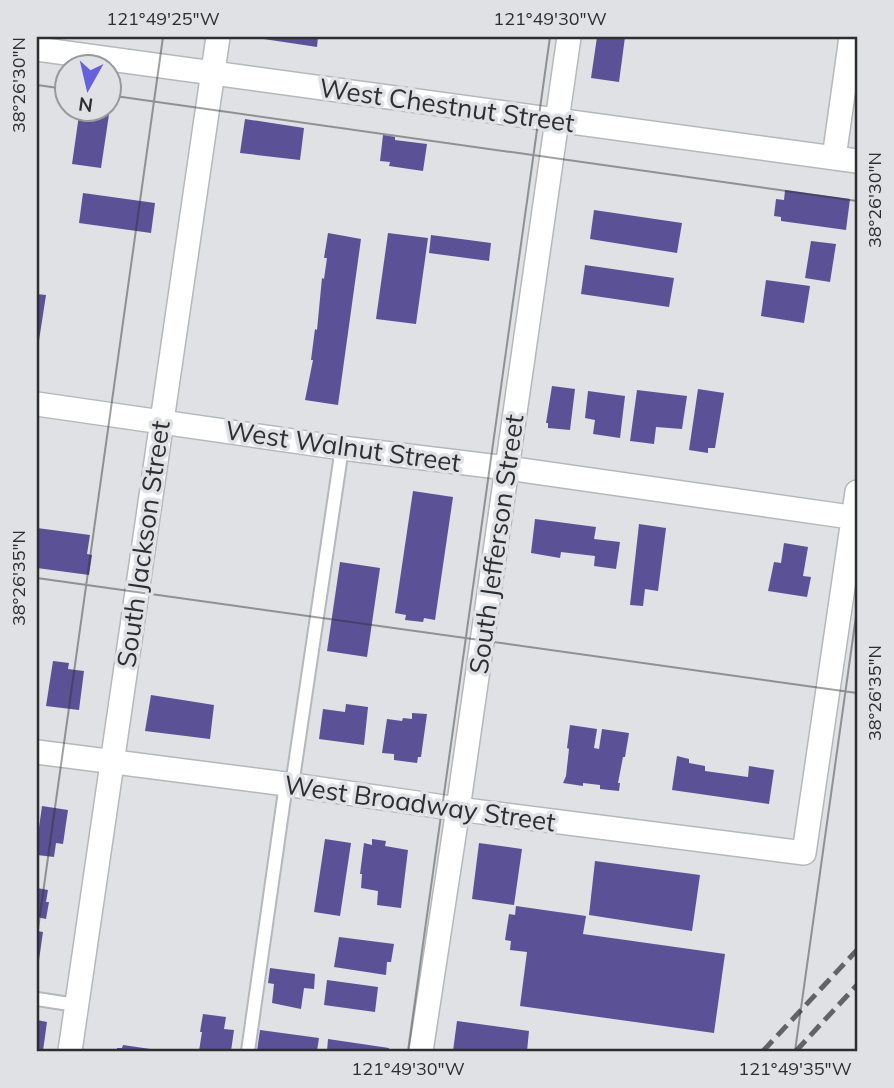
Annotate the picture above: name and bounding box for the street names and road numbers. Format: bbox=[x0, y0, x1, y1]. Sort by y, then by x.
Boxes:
street label: West Chestnut Street bbox=[317, 71, 577, 139]
street label: South Jefferson Street bbox=[461, 412, 531, 676]
street label: West Walnut Street bbox=[223, 413, 463, 479]
street label: South Jackson Street bbox=[109, 418, 177, 670]
street label: West Broadway Street bbox=[282, 768, 558, 838]

